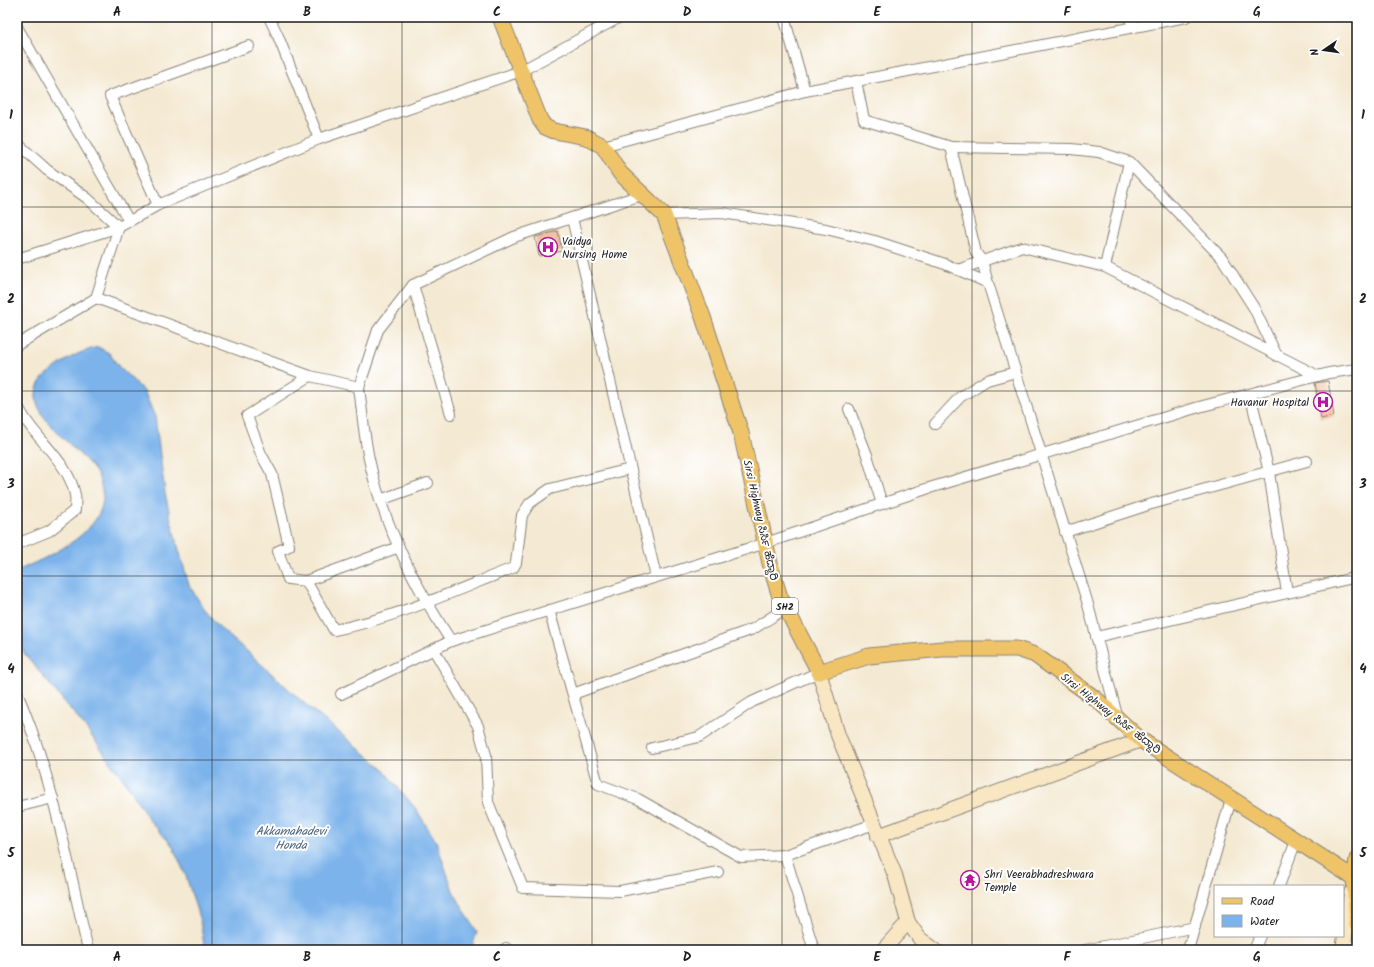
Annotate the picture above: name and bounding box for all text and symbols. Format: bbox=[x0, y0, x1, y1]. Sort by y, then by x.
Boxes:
text: A bbox=[113, 2, 121, 23]
text: B bbox=[303, 2, 311, 23]
text: C bbox=[493, 2, 501, 23]
text: D bbox=[683, 2, 692, 23]
text: E bbox=[873, 2, 881, 23]
text: F bbox=[1063, 2, 1071, 23]
text: G bbox=[1253, 2, 1261, 23]
north arrow bbox=[1304, 30, 1344, 70]
text: N bbox=[1306, 47, 1325, 57]
text: 1 bbox=[9, 105, 13, 126]
text: 1 bbox=[1361, 105, 1365, 126]
place label: Vaidya Nursing Home bbox=[562, 233, 627, 264]
hospital icon: Vaidya Nursing Home bbox=[537, 236, 559, 258]
text: 2 bbox=[7, 289, 15, 310]
text: 2 bbox=[1359, 289, 1367, 310]
hospital icon: Havanur Hospital bbox=[1312, 391, 1334, 413]
place label: Havanur Hospital bbox=[1230, 394, 1309, 412]
street label: Sirsi Highway ಸಿರ್ಸಿ ಹೆದ್ದಾರಿ bbox=[737, 458, 783, 582]
text: 3 bbox=[6, 474, 15, 495]
text: 3 bbox=[1358, 474, 1367, 495]
road number: SH2 bbox=[772, 598, 798, 614]
text: 4 bbox=[7, 659, 15, 680]
text: 4 bbox=[1359, 659, 1367, 680]
street label: Sirsi Highway ಸಿರ್ಸಿ ಹೆದ್ದಾರಿ bbox=[1056, 669, 1164, 759]
water label: Akkamahadevi Honda bbox=[256, 822, 330, 855]
text: 5 bbox=[7, 843, 16, 864]
text: 5 bbox=[1359, 843, 1368, 864]
place label: Shri Veerabhadreshwara Temple bbox=[984, 866, 1094, 897]
temple icon: Shri Veerabhadreshwara Temple bbox=[959, 869, 981, 891]
legend bbox=[1214, 885, 1344, 937]
text: Road bbox=[1250, 892, 1275, 911]
text: Water bbox=[1250, 912, 1280, 931]
text: A bbox=[113, 947, 121, 967]
text: B bbox=[303, 947, 311, 967]
text: C bbox=[493, 947, 501, 967]
text: D bbox=[683, 947, 692, 967]
text: E bbox=[873, 947, 881, 967]
text: F bbox=[1063, 947, 1071, 967]
text: G bbox=[1253, 947, 1261, 967]

